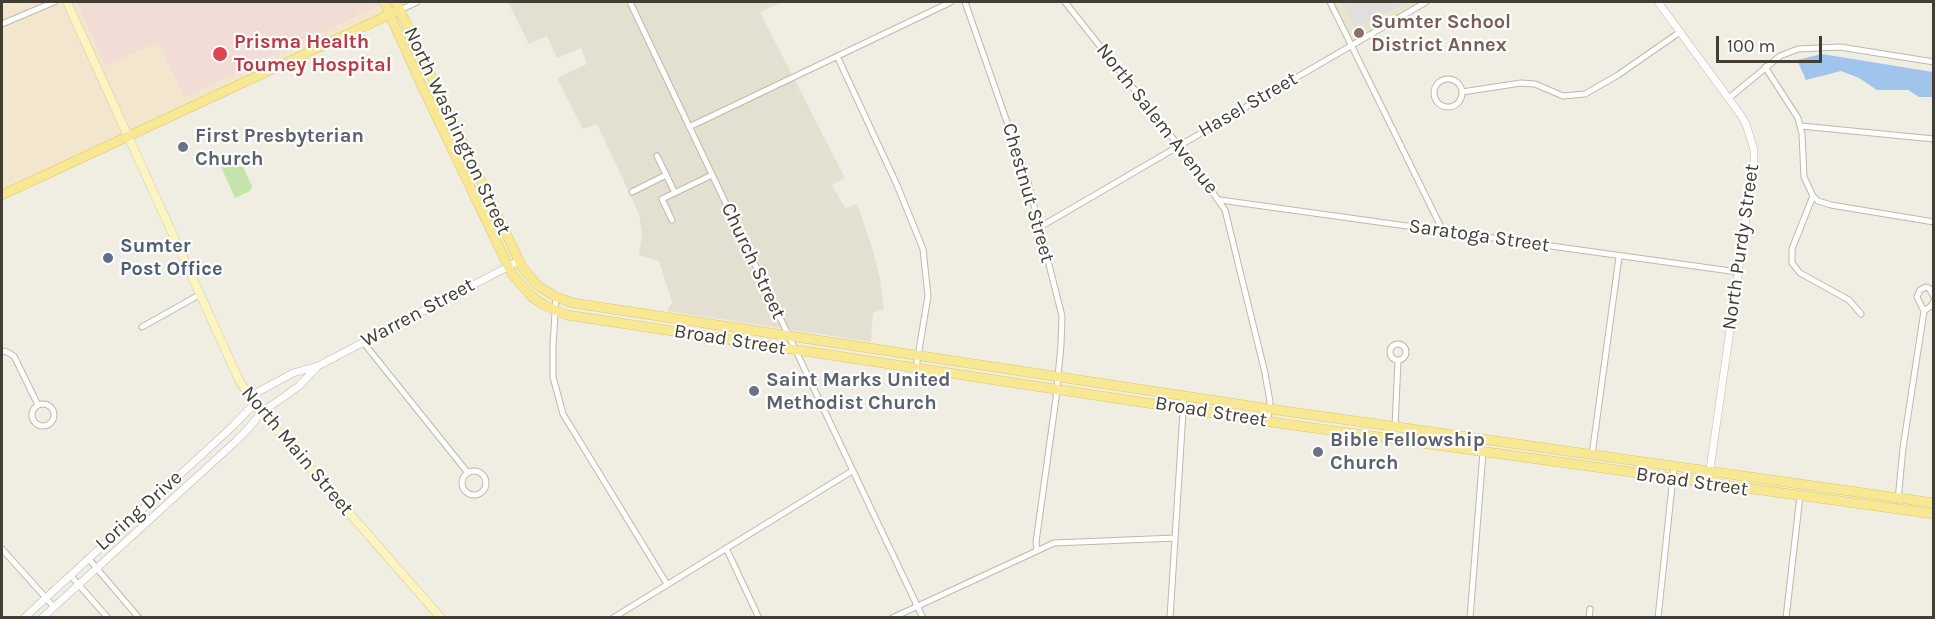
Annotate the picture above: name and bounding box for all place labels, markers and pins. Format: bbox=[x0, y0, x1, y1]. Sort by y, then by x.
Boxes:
place label: Sumter School District Annex bbox=[1371, 10, 1511, 57]
marker: Sumter School District Annex bbox=[1352, 26, 1366, 40]
place label: Prisma Health Toumey Hospital bbox=[234, 30, 392, 77]
marker: Prisma Health Toumey Hospital bbox=[211, 45, 229, 63]
place label: First Presbyterian Church bbox=[195, 124, 364, 171]
marker: First Presbyterian Church bbox=[176, 140, 190, 154]
place label: Sumter Post Office bbox=[120, 234, 223, 281]
marker: Sumter Post Office bbox=[101, 251, 115, 265]
place label: Saint Marks United Methodist Church bbox=[766, 368, 950, 415]
marker: Saint Marks United Methodist Church bbox=[747, 384, 761, 398]
place label: Bible Fellowship Church bbox=[1330, 428, 1485, 475]
marker: Bible Fellowship Church bbox=[1311, 445, 1325, 459]

